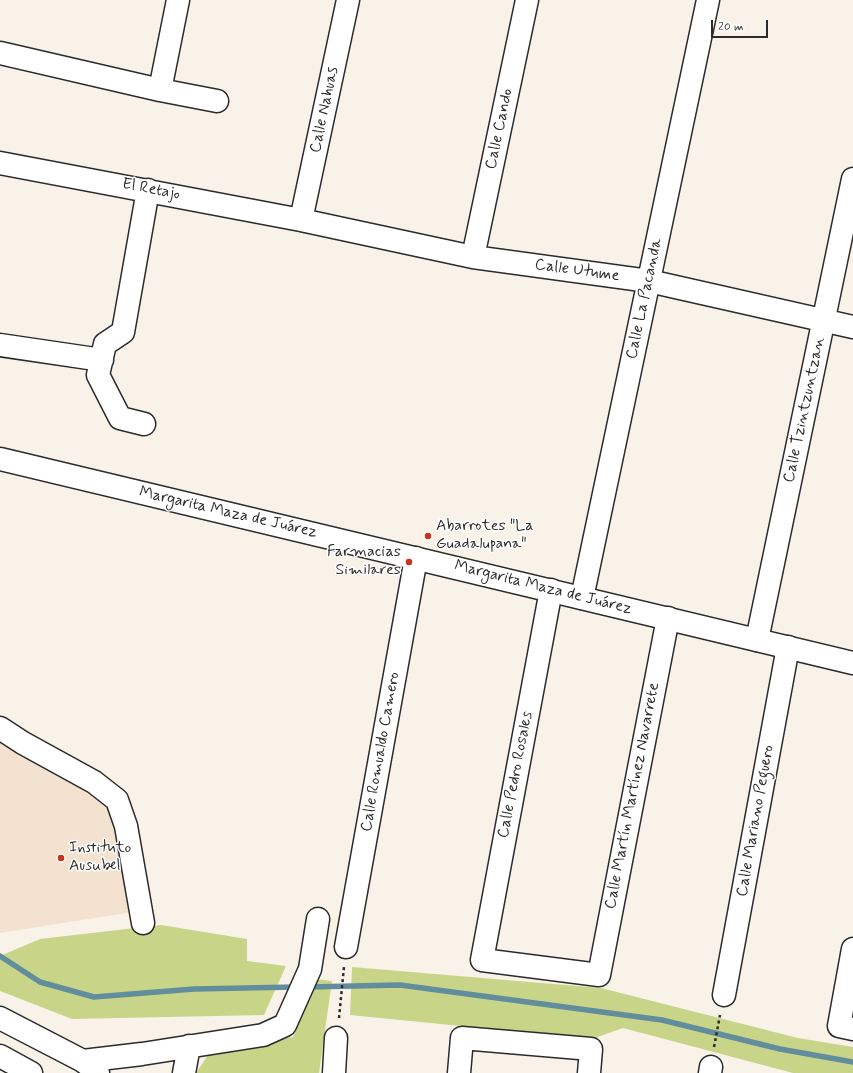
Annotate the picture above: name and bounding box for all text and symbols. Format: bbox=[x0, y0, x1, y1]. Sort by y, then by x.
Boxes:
scale bar bbox=[713, 12, 770, 38]
text: 20 m bbox=[718, 19, 744, 35]
street label: Calle Nahuas bbox=[307, 65, 343, 155]
street label: Calle Cando bbox=[482, 87, 518, 171]
street label: El Retajo bbox=[120, 175, 182, 205]
street label: Calle La Pacanda bbox=[623, 237, 667, 361]
street label: Calle Utume bbox=[534, 256, 620, 286]
street label: Calle Tzintzuntzan bbox=[780, 335, 830, 485]
street label: Margarita Maza de Juárez bbox=[137, 483, 319, 543]
place label: Abarrotes "La Guadalupana" bbox=[436, 517, 533, 555]
marker: Abarrotes "La Guadalupana" bbox=[423, 531, 433, 541]
place label: Farmacias Similares bbox=[327, 543, 401, 581]
marker: Farmacias Similares bbox=[404, 557, 414, 567]
street label: Margarita Maza de Juárez bbox=[452, 557, 634, 619]
street label: Calle Romualdo Camero bbox=[357, 671, 405, 833]
street label: Calle Martín Martínez Navarrete bbox=[602, 681, 664, 911]
street label: Calle Pedro Rosales bbox=[494, 710, 538, 840]
street label: Calle Mariano Peguero bbox=[733, 744, 779, 898]
place label: Instituto Ausubel bbox=[69, 839, 131, 877]
marker: Instituto Ausubel bbox=[56, 853, 66, 863]

